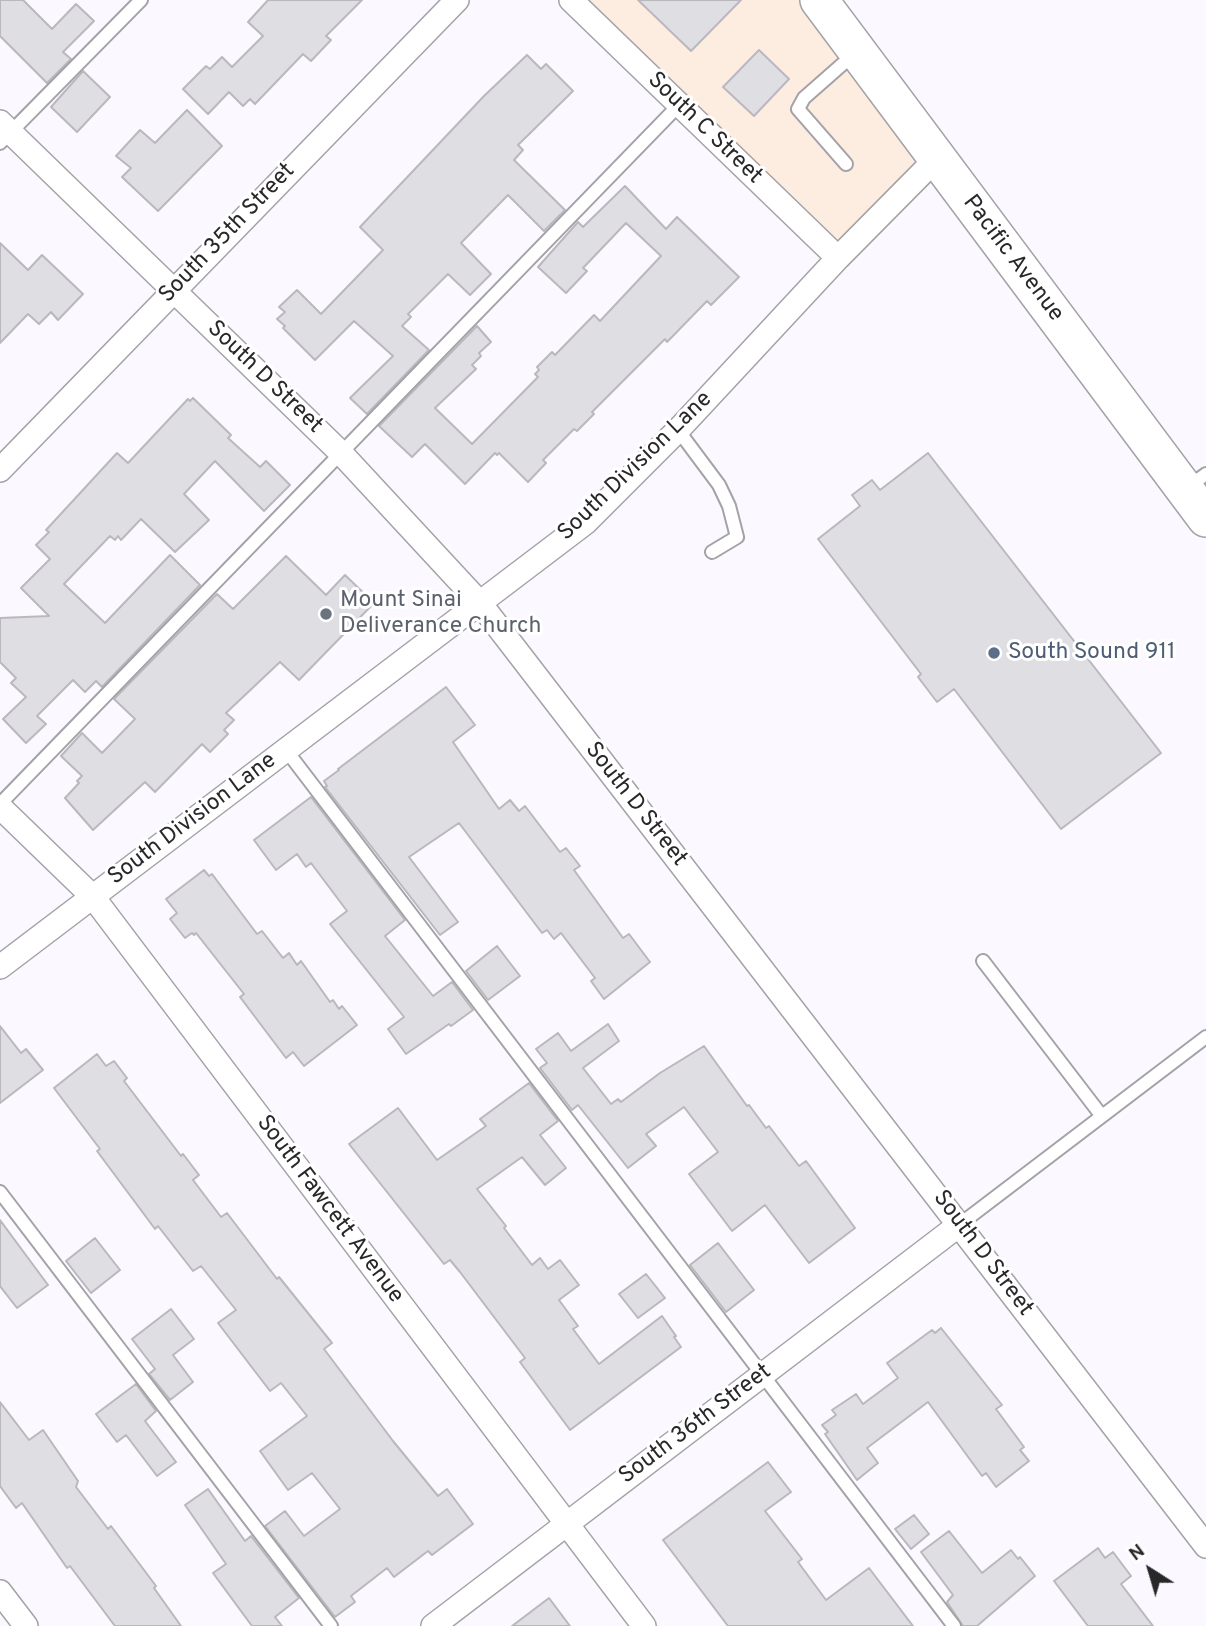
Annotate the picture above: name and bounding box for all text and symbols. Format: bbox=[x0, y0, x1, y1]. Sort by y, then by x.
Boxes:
street label: South C Street bbox=[641, 67, 767, 191]
street label: South 35th Street bbox=[154, 158, 302, 310]
street label: Pacific Avenue bbox=[956, 190, 1068, 328]
street label: South D Street bbox=[200, 316, 328, 440]
street label: South Division Lane bbox=[553, 386, 719, 548]
place label: Mount Sinai Deliverance Church bbox=[340, 587, 541, 641]
marker: Mount Sinai Deliverance Church bbox=[318, 606, 334, 622]
place label: South Sound 911 bbox=[1008, 639, 1176, 667]
marker: South Sound 911 bbox=[986, 645, 1002, 661]
street label: South D Street bbox=[578, 737, 692, 873]
street label: South Division Lane bbox=[103, 748, 283, 892]
street label: South Fawcett Avenue bbox=[249, 1111, 409, 1309]
street label: South D Street bbox=[926, 1186, 1038, 1322]
street label: South 36th Street bbox=[615, 1359, 777, 1491]
north arrow bbox=[1115, 1535, 1185, 1605]
text: N bbox=[1125, 1540, 1150, 1567]

